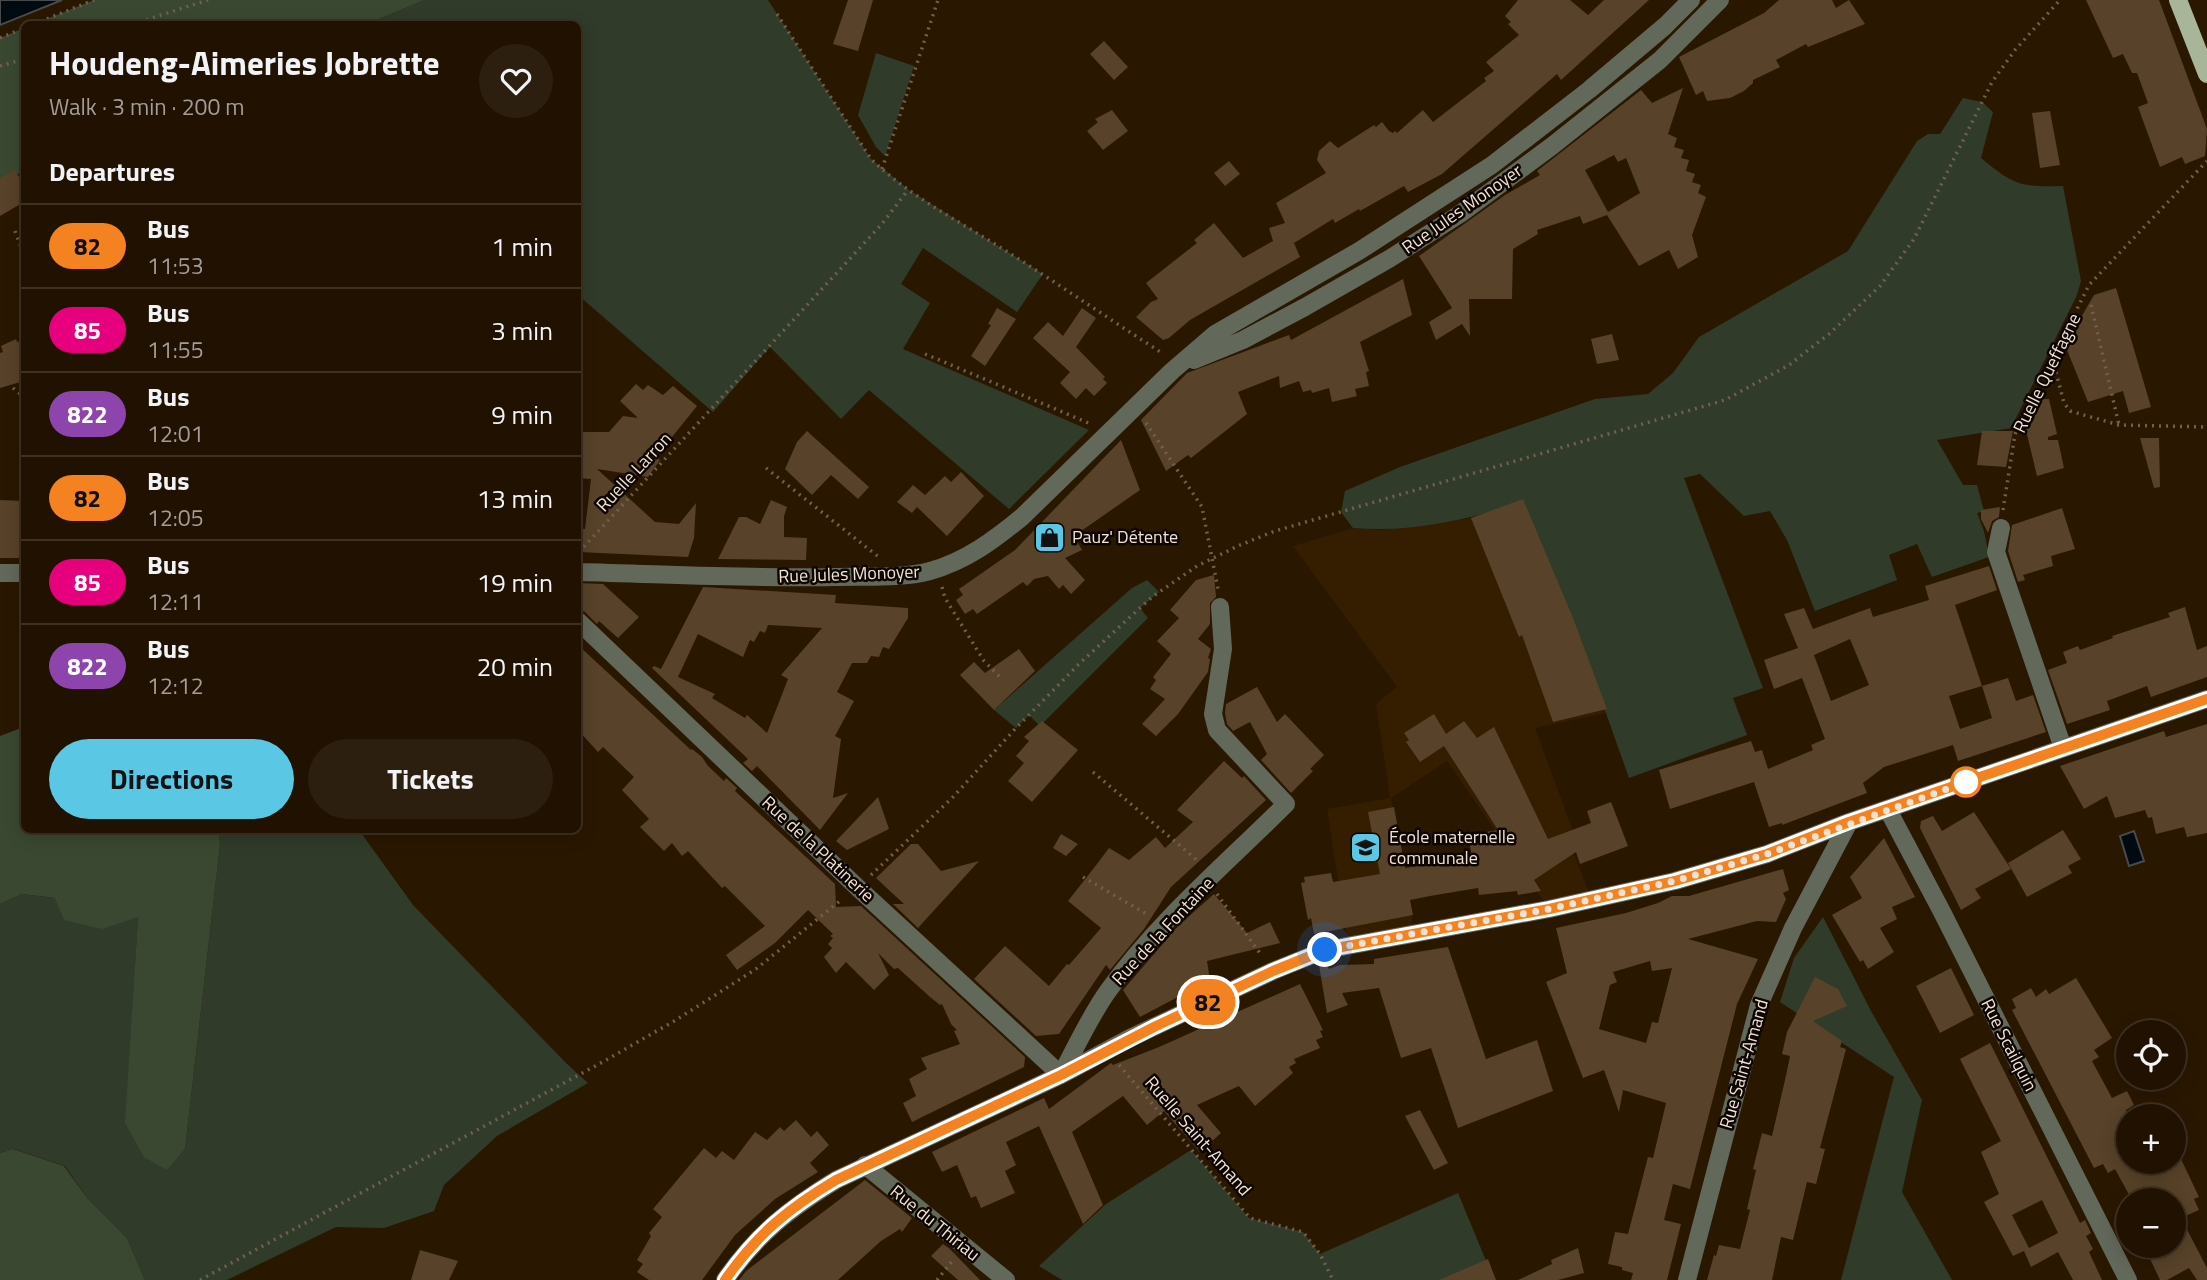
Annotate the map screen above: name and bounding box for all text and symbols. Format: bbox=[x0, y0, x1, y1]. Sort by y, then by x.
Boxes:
text: Houdeng-Aimeries Jobrette bbox=[49, 38, 440, 88]
button: heart bbox=[479, 44, 553, 118]
text: Walk · 3 min · 200 m bbox=[49, 89, 245, 124]
text: Departures bbox=[49, 152, 175, 191]
street label: Rue Jules Monoyer bbox=[1396, 157, 1527, 260]
text: Bus bbox=[147, 209, 189, 248]
text: 1 min bbox=[491, 227, 553, 266]
text: 82 bbox=[74, 228, 101, 264]
text: 11:53 bbox=[147, 248, 204, 283]
text: Bus bbox=[147, 293, 189, 332]
street label: Ruelle Queffagne bbox=[2006, 308, 2087, 437]
text: 3 min bbox=[491, 311, 553, 350]
text: 85 bbox=[74, 312, 101, 348]
text: 11:55 bbox=[147, 332, 204, 367]
text: Bus bbox=[147, 377, 189, 416]
text: 9 min bbox=[491, 395, 553, 434]
text: 822 bbox=[67, 396, 108, 432]
text: 12:01 bbox=[147, 416, 204, 451]
street label: Ruelle Larron bbox=[590, 426, 678, 517]
text: Bus bbox=[147, 461, 189, 500]
text: 13 min bbox=[477, 479, 553, 518]
text: 82 bbox=[74, 480, 101, 516]
text: 12:05 bbox=[147, 500, 204, 535]
shop icon: Pauz' Détente bbox=[1032, 520, 1066, 554]
place label: Pauz' Détente bbox=[1072, 523, 1178, 550]
text: Bus bbox=[147, 545, 189, 584]
street label: Rue Jules Monoyer bbox=[778, 558, 920, 589]
text: 19 min bbox=[477, 563, 553, 602]
text: 85 bbox=[74, 564, 101, 600]
text: 12:11 bbox=[147, 584, 204, 619]
text: Bus bbox=[147, 629, 189, 668]
text: 20 min bbox=[477, 647, 553, 686]
text: 822 bbox=[67, 648, 108, 684]
text: 12:12 bbox=[147, 668, 204, 703]
button: Directions bbox=[49, 739, 294, 819]
button: Tickets bbox=[308, 739, 553, 819]
unlabelled marker bbox=[1951, 767, 1981, 797]
street label: Rue de la Platinerie bbox=[756, 789, 881, 908]
place label: École maternelle communale bbox=[1389, 823, 1515, 871]
school or university icon: École maternelle communale bbox=[1349, 830, 1383, 864]
street label: Rue de la Fontaine bbox=[1105, 870, 1220, 991]
your location bbox=[1307, 932, 1342, 967]
line badge: 82 bbox=[1176, 979, 1240, 1025]
text: 82 bbox=[1195, 984, 1221, 1020]
street label: Rue Scailquin bbox=[1974, 994, 2044, 1096]
street label: Rue Saint-Amand bbox=[1712, 996, 1775, 1132]
map controls bbox=[2116, 1020, 2186, 1258]
button: locate bbox=[2116, 1020, 2186, 1090]
street label: Ruelle Saint-Amand bbox=[1139, 1070, 1258, 1201]
button: + bbox=[2116, 1104, 2186, 1174]
street label: Rue du Thiriau bbox=[885, 1178, 986, 1267]
button: − bbox=[2116, 1188, 2186, 1258]

